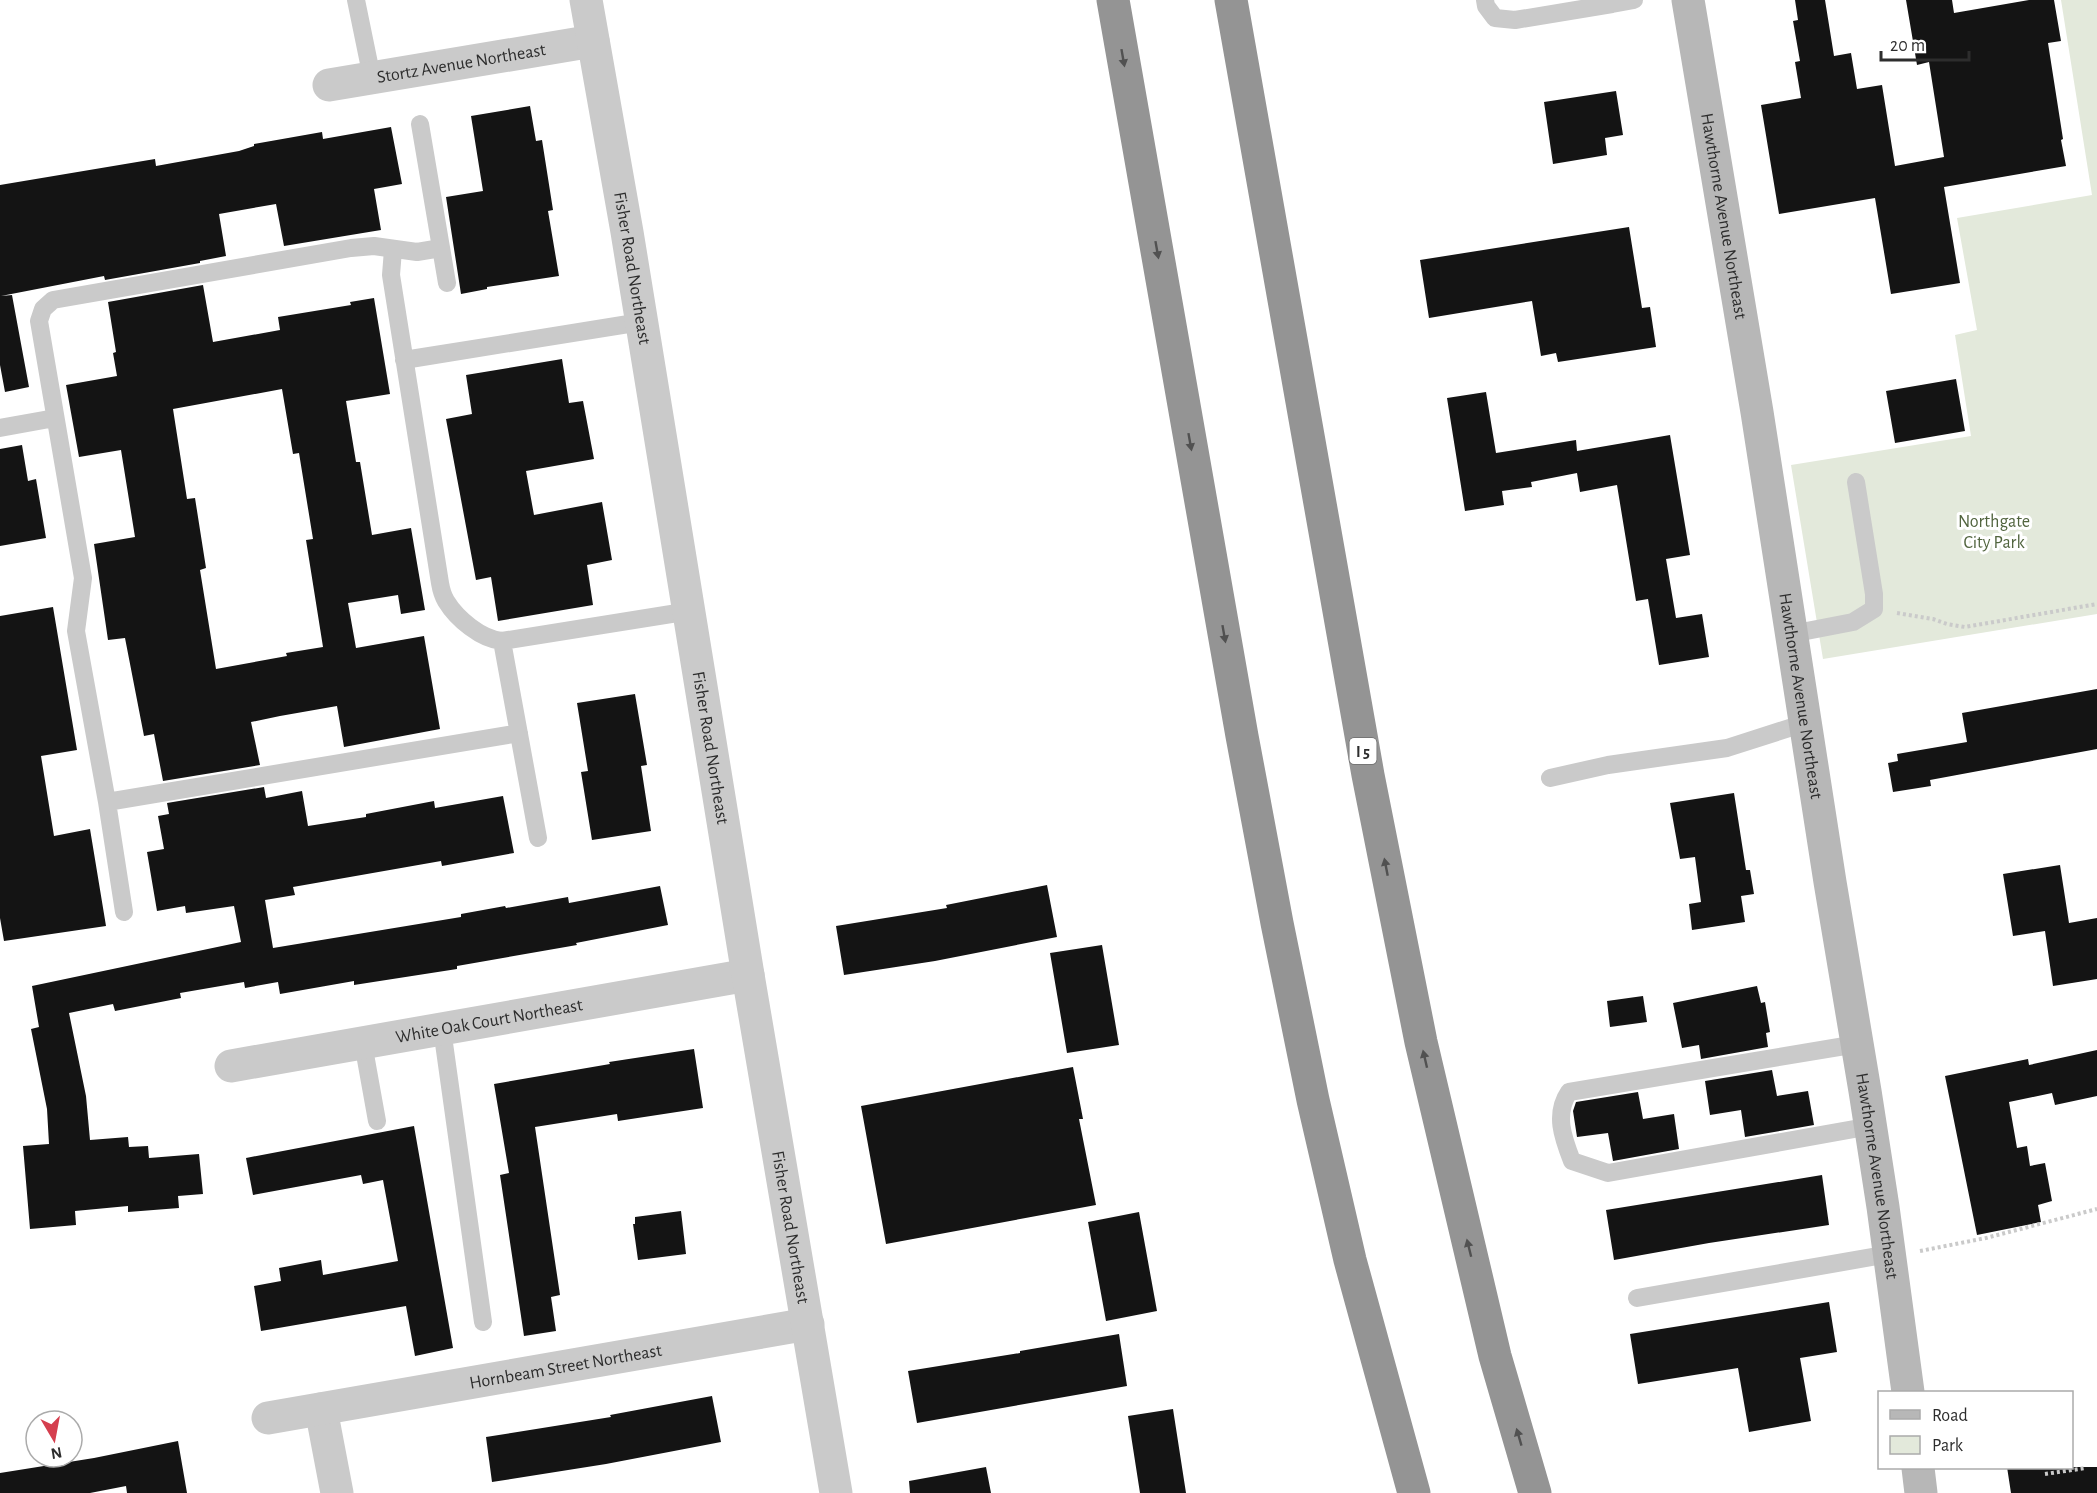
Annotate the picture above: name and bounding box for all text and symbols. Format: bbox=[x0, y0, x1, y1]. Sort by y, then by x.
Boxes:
scale bar bbox=[1881, 24, 1970, 62]
text: 20 m bbox=[1890, 37, 1925, 55]
street label: Stortz Avenue Northeast bbox=[376, 41, 547, 87]
one-way arrow bbox=[1119, 48, 1128, 67]
street label: Hawthorne Avenue Northeast bbox=[1697, 112, 1749, 321]
street label: Fisher Road Northeast bbox=[610, 190, 653, 346]
one-way arrow bbox=[1153, 240, 1162, 259]
one-way arrow bbox=[1186, 433, 1195, 452]
park label: Northgate City Park bbox=[1958, 513, 2030, 552]
street label: Hawthorne Avenue Northeast bbox=[1775, 592, 1825, 801]
one-way arrow bbox=[1220, 625, 1229, 644]
street label: Fisher Road Northeast bbox=[689, 670, 731, 826]
road number: I 5 bbox=[1350, 738, 1376, 764]
one-way arrow bbox=[1381, 858, 1390, 877]
street label: White Oak Court Northeast bbox=[394, 996, 584, 1047]
one-way arrow bbox=[1419, 1049, 1429, 1068]
street label: Hawthorne Avenue Northeast bbox=[1852, 1071, 1901, 1281]
street label: Fisher Road Northeast bbox=[768, 1149, 812, 1305]
one-way arrow bbox=[1463, 1239, 1473, 1258]
street label: Hornbeam Street Northeast bbox=[468, 1342, 663, 1393]
legend bbox=[1878, 1391, 2073, 1469]
text: Road bbox=[1932, 1407, 1968, 1425]
north arrow bbox=[24, 1409, 84, 1469]
one-way arrow bbox=[1514, 1428, 1523, 1446]
text: Park bbox=[1932, 1437, 1964, 1455]
text: N bbox=[50, 1444, 63, 1462]

